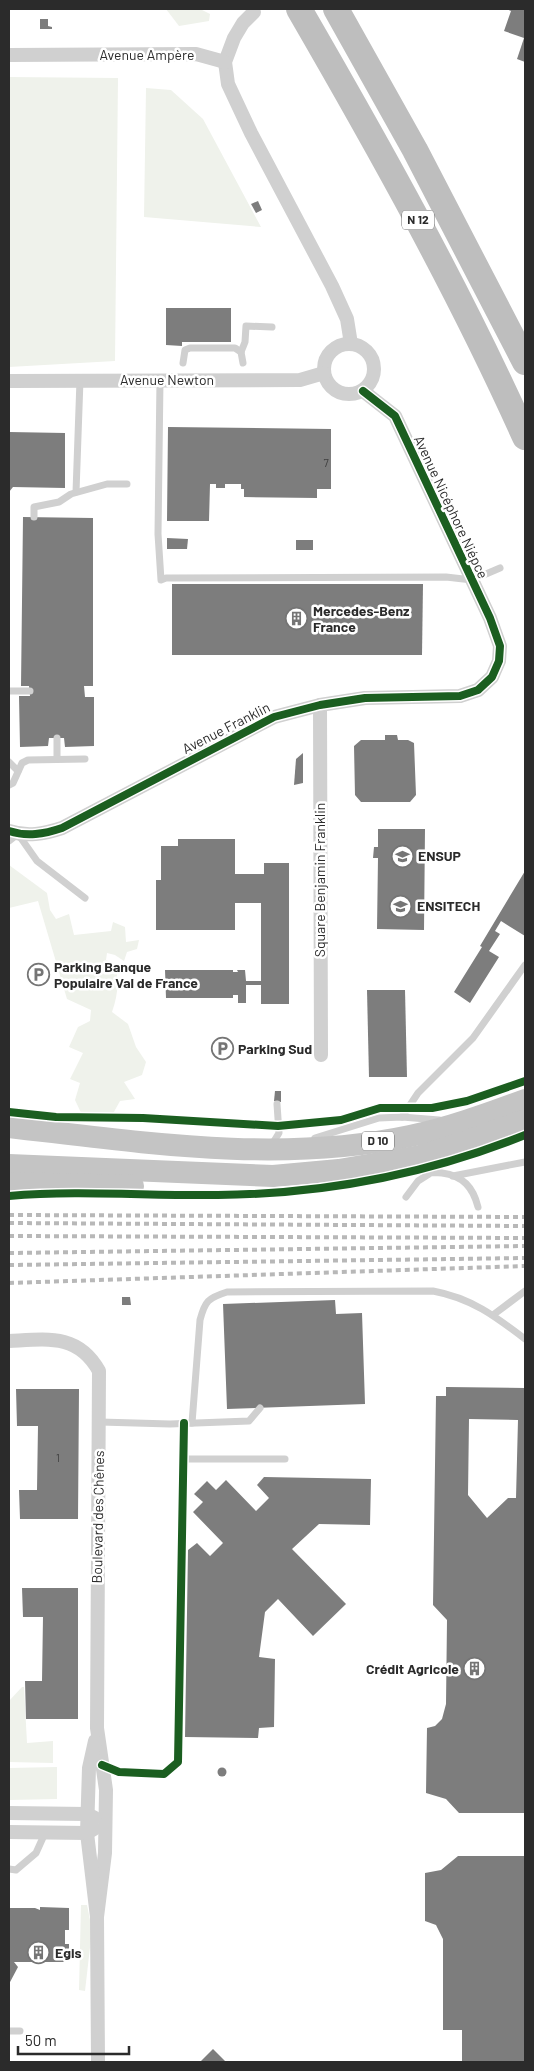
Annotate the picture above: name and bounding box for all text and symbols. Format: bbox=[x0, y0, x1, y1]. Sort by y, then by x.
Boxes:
street label: Avenue Ampère bbox=[100, 46, 194, 63]
road number: N 12 bbox=[402, 210, 434, 230]
street label: Avenue Newton bbox=[120, 371, 214, 388]
street label: Avenue Nicéphore Niépce bbox=[411, 433, 492, 581]
house number: 7 bbox=[323, 456, 329, 469]
place label: Mercedes-Benz France bbox=[313, 602, 410, 635]
building icon: Mercedes-Benz France bbox=[285, 607, 309, 631]
street label: Avenue Franklin bbox=[179, 698, 272, 757]
street label: Square Benjamin Franklin bbox=[311, 803, 328, 957]
school or university icon: ENSUP bbox=[390, 844, 414, 868]
place label: ENSUP bbox=[418, 847, 461, 864]
school or university icon: ENSITECH bbox=[389, 894, 413, 918]
place label: ENSITECH bbox=[417, 897, 480, 914]
place label: Parking Banque Populaire Val de France bbox=[54, 958, 198, 991]
parking icon: Parking Banque Populaire Val de France bbox=[26, 963, 50, 987]
parking icon: Parking Sud bbox=[210, 1037, 234, 1061]
place label: Parking Sud bbox=[238, 1040, 312, 1057]
road number: D 10 bbox=[362, 1132, 394, 1150]
street label: Boulevard des Chênes bbox=[88, 1450, 107, 1584]
house number: 1 bbox=[56, 1451, 60, 1464]
building icon: Crédit Agricole bbox=[463, 1657, 487, 1681]
place label: Crédit Agricole bbox=[366, 1660, 459, 1677]
building icon: Egis bbox=[27, 1941, 51, 1965]
place label: Egis bbox=[55, 1944, 82, 1961]
scale bar bbox=[18, 2024, 129, 2056]
text: 50 m bbox=[25, 2031, 57, 2049]

